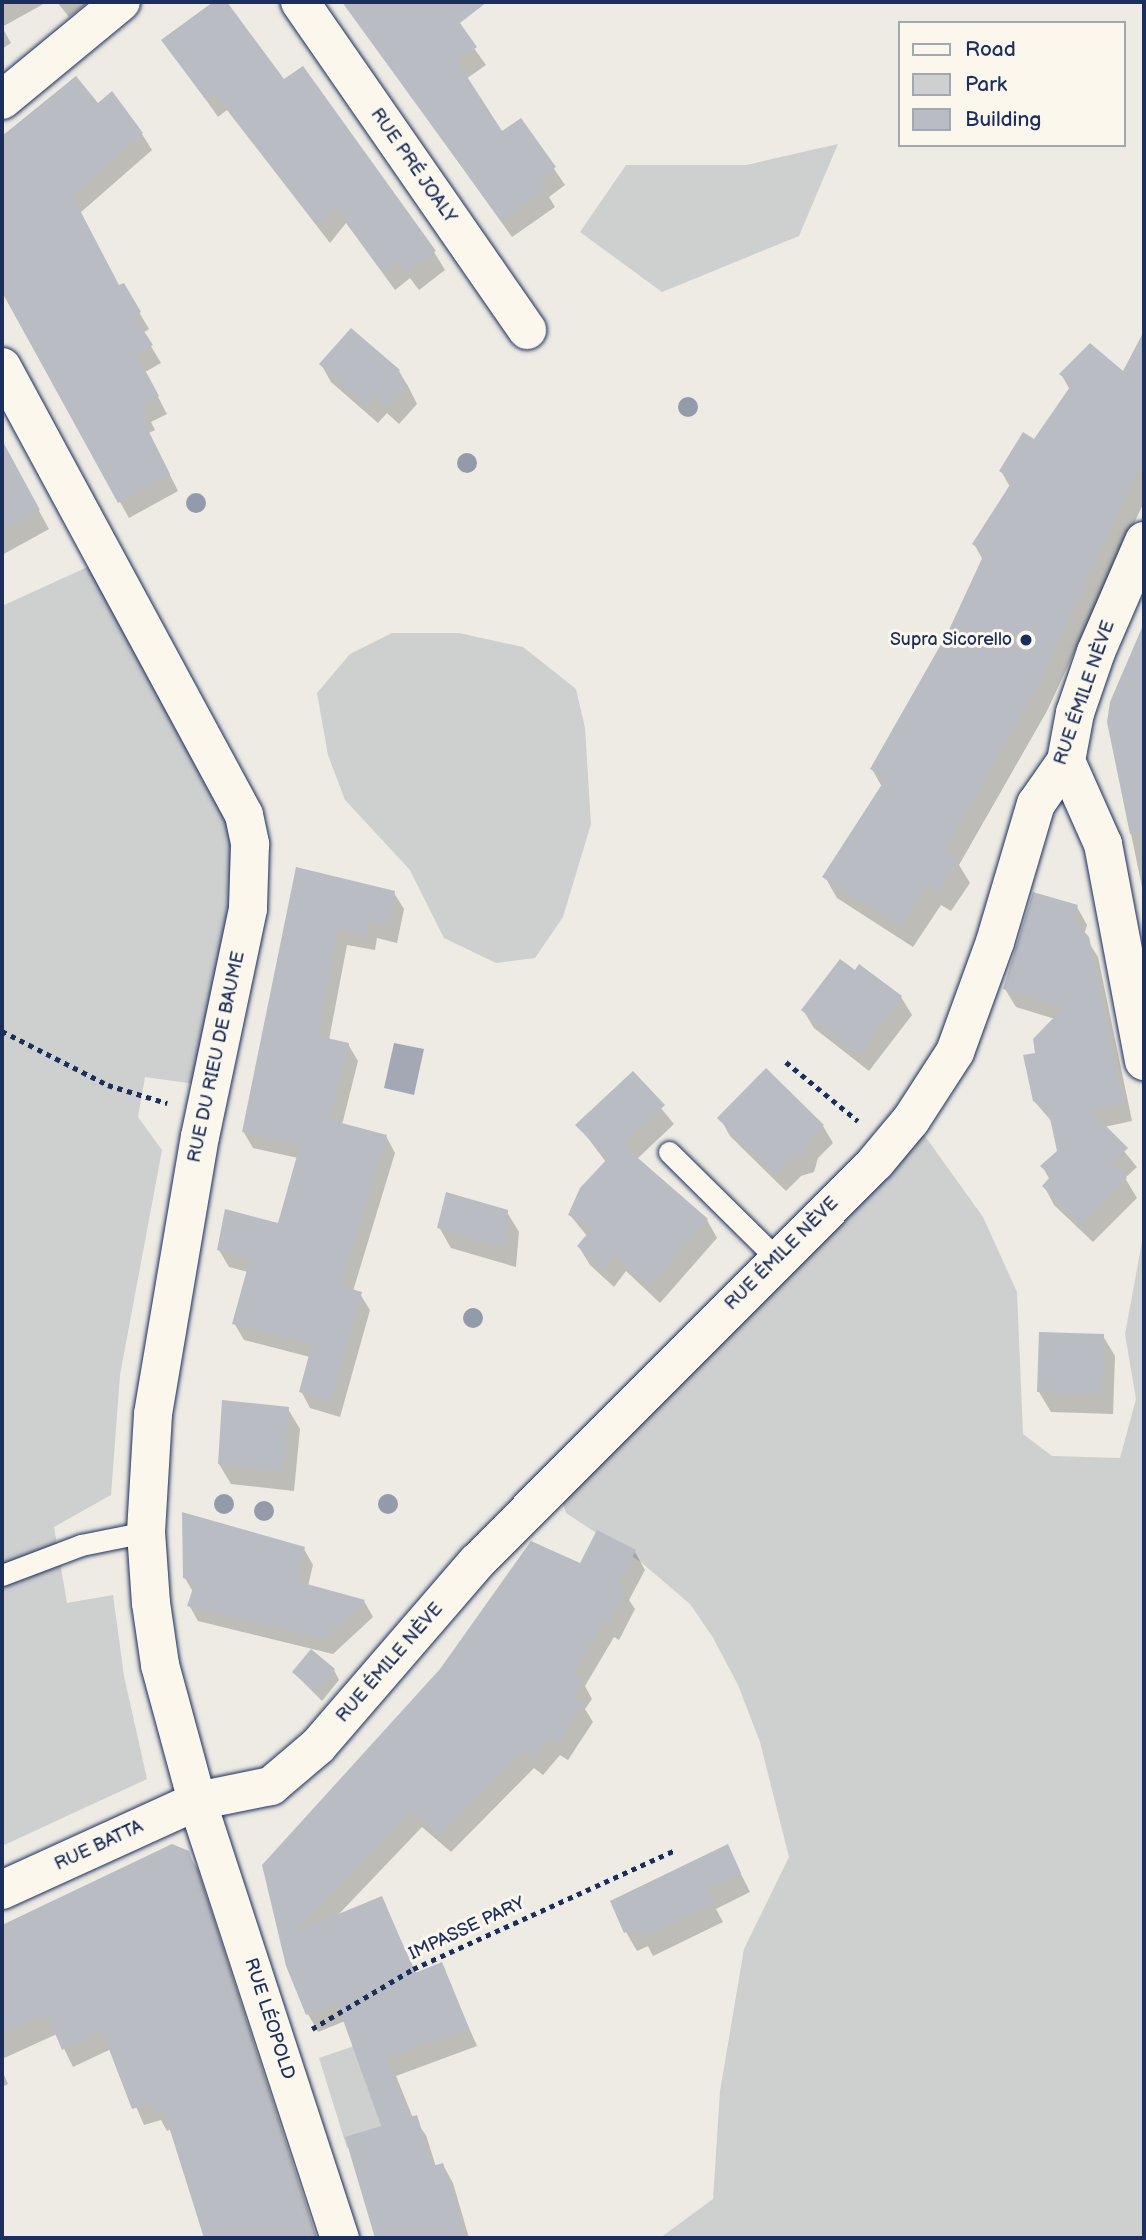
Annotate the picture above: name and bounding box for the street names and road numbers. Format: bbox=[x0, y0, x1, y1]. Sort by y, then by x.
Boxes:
street label: RUE PRÉ JOALY bbox=[365, 104, 461, 228]
street label: RUE ÉMILE NÈVE bbox=[1050, 618, 1120, 768]
street label: RUE DU RIEU DE BAUME bbox=[184, 949, 250, 1165]
street label: RUE ÉMILE NÈVE bbox=[721, 1193, 843, 1315]
street label: RUE ÉMILE NÈVE bbox=[332, 1599, 448, 1727]
street label: RUE BATTA bbox=[51, 1816, 147, 1876]
street label: IMPASSE PARY bbox=[406, 1893, 528, 1965]
street label: RUE LÉOPOLD bbox=[239, 1956, 299, 2082]

